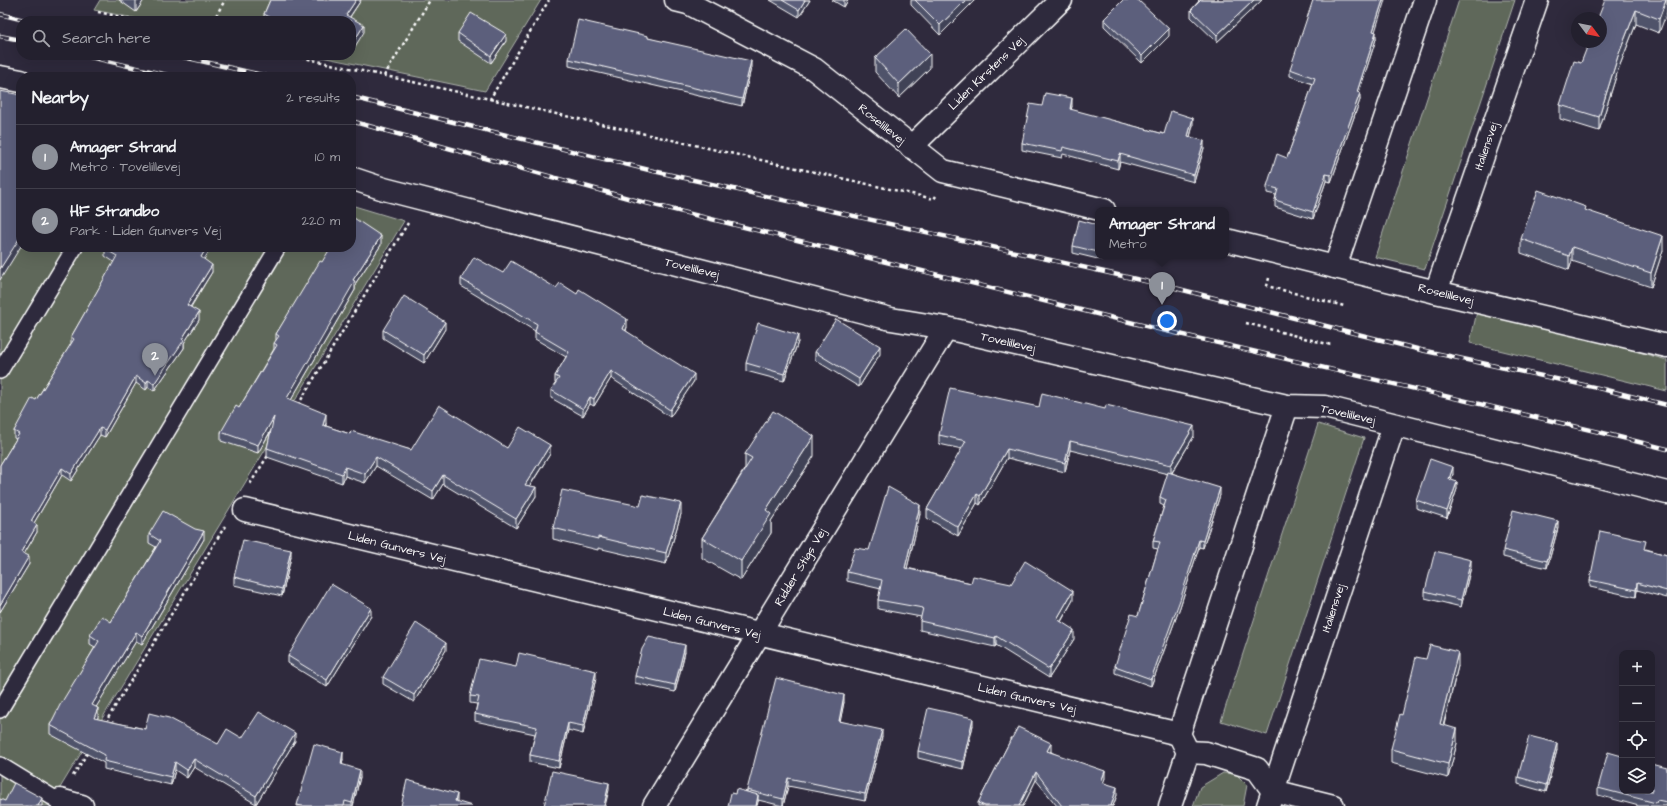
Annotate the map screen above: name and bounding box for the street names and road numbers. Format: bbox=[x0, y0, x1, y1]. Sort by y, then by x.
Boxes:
street label: Liden Kirstens Vej bbox=[945, 32, 1029, 114]
street label: Roselillevej bbox=[854, 100, 910, 149]
street label: Italiensvej bbox=[1470, 119, 1503, 172]
street label: Tovelillevej bbox=[663, 253, 722, 284]
street label: Roselillevej bbox=[1416, 279, 1476, 310]
street label: Tovelillevej bbox=[979, 328, 1038, 357]
street label: Tovelillevej bbox=[1319, 400, 1378, 429]
street label: Ridder Stigs Vej bbox=[770, 524, 832, 610]
street label: Liden Gunvers Vej bbox=[346, 527, 448, 568]
street label: Italiensvej bbox=[1318, 581, 1350, 634]
street label: Liden Gunvers Vej bbox=[661, 603, 763, 644]
street label: Liden Gunvers Vej bbox=[976, 679, 1079, 718]

